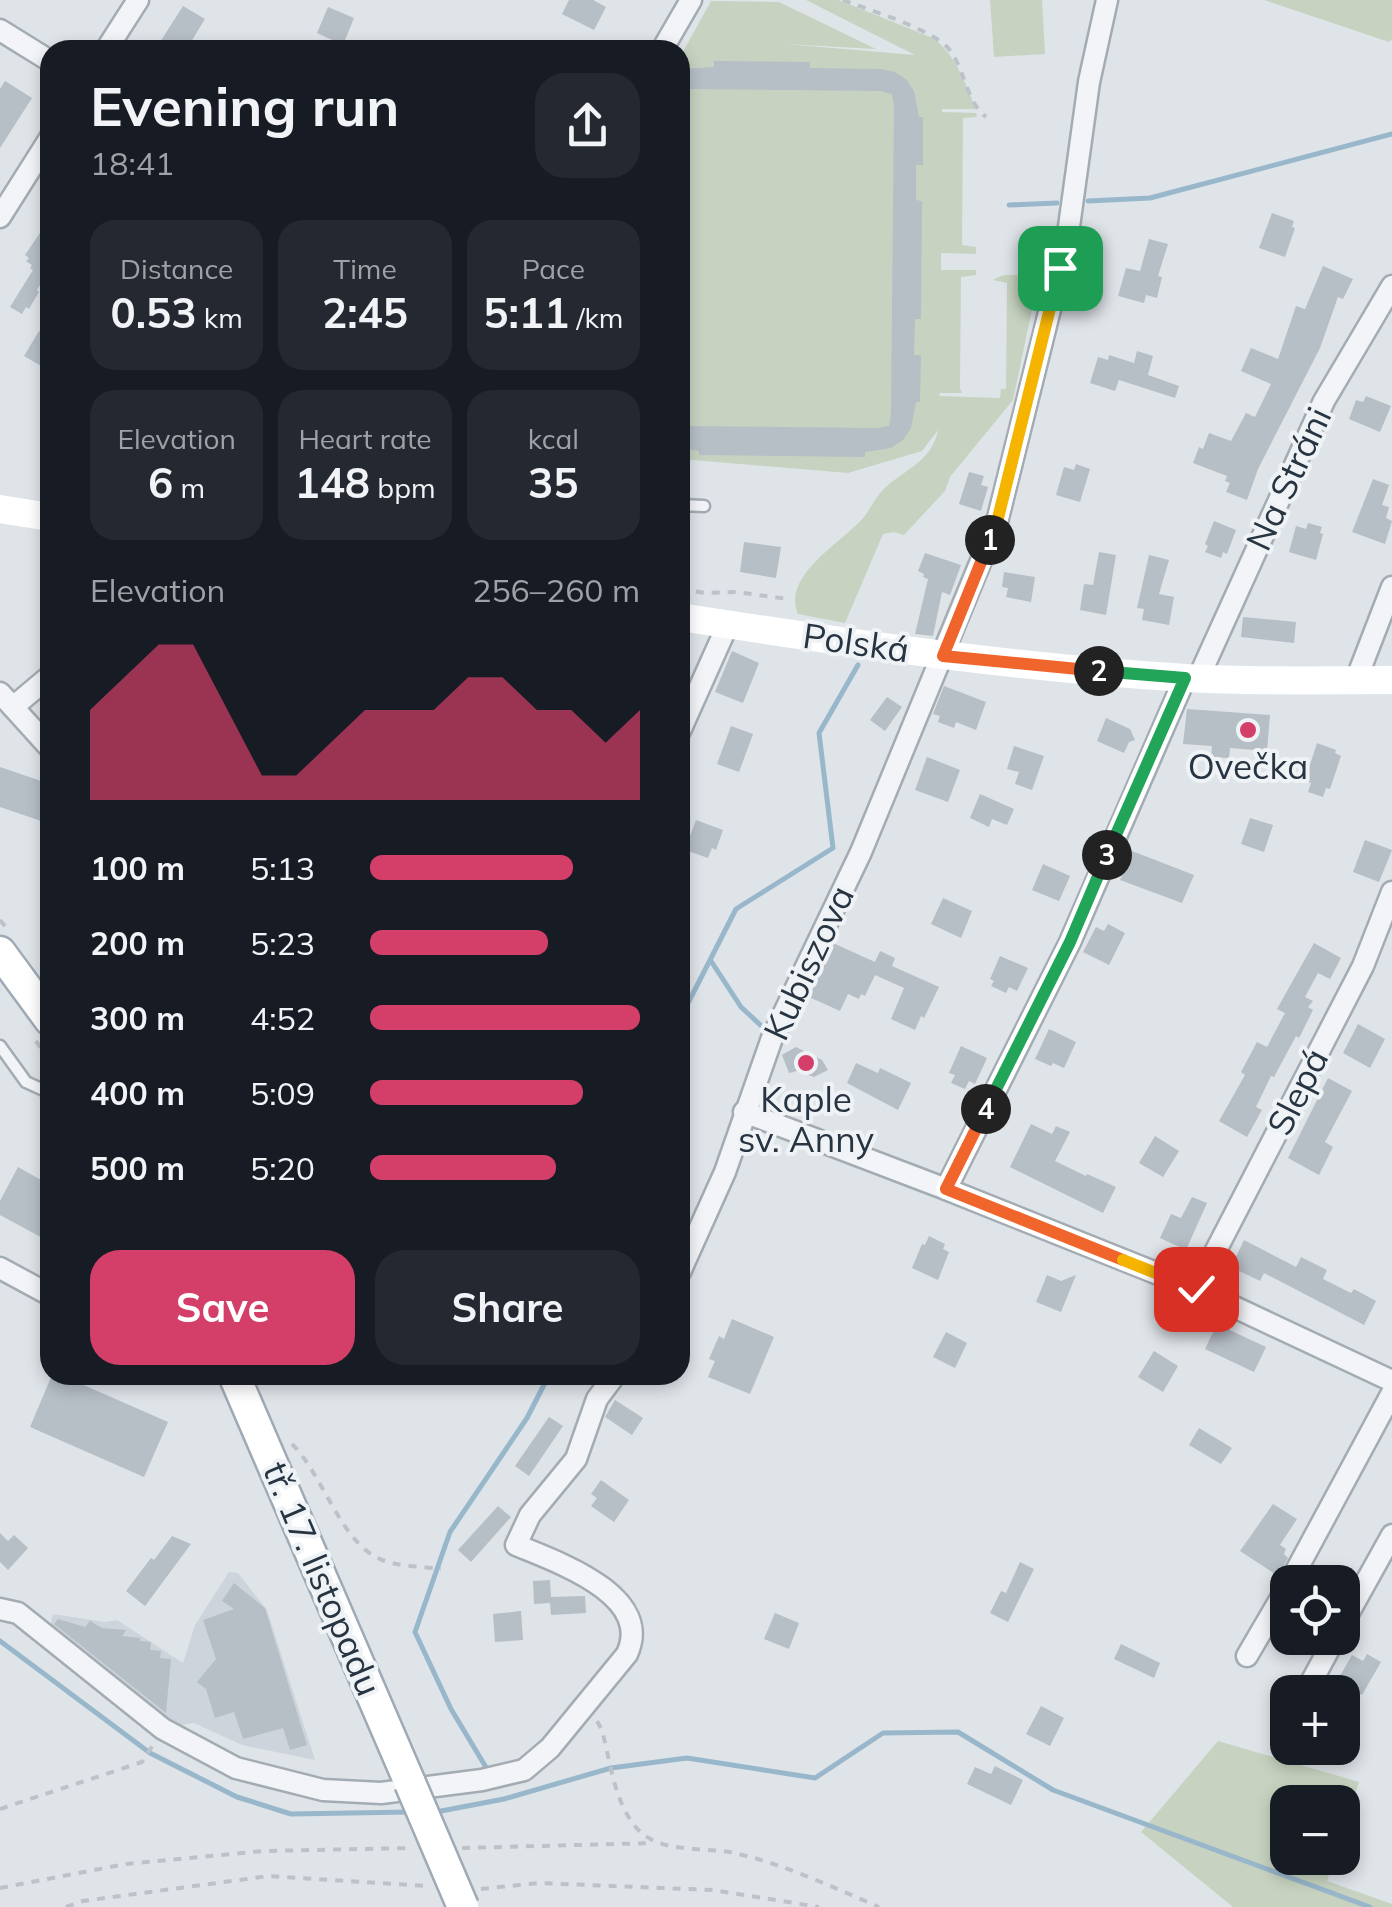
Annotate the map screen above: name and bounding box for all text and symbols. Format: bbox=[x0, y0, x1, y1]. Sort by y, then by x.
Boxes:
text: Evening run bbox=[90, 71, 399, 140]
button: share bbox=[535, 73, 640, 178]
text: 18:41 bbox=[90, 143, 174, 183]
pin bbox=[1018, 226, 1103, 311]
icon: arrive bbox=[1033, 241, 1088, 296]
text: Distance bbox=[120, 251, 233, 286]
text: Time bbox=[333, 251, 397, 286]
text: Pace bbox=[522, 251, 585, 286]
text: 0.53 bbox=[110, 286, 197, 339]
text: 2:45 bbox=[322, 286, 408, 339]
text: 5:11 bbox=[483, 286, 569, 339]
text: km bbox=[197, 300, 243, 335]
text: /km bbox=[569, 300, 623, 335]
street label: Na Stráni bbox=[1236, 400, 1340, 557]
text: Elevation bbox=[117, 421, 236, 456]
text: Heart rate bbox=[298, 421, 432, 456]
text: kcal bbox=[528, 421, 579, 456]
text: 6 bbox=[148, 456, 173, 509]
text: 148 bbox=[294, 456, 370, 509]
text: 35 bbox=[528, 456, 579, 509]
text: m bbox=[173, 470, 205, 505]
text: bpm bbox=[370, 470, 436, 505]
pin: 1 bbox=[965, 515, 1015, 565]
text: 1 bbox=[982, 522, 998, 557]
text: Elevation bbox=[90, 570, 225, 610]
text: 256–260 m bbox=[472, 570, 640, 610]
street label: Polská bbox=[800, 613, 912, 671]
pin: 2 bbox=[1074, 646, 1124, 696]
text: 2 bbox=[1091, 653, 1107, 688]
marker: Ovečka bbox=[1237, 719, 1259, 741]
place label: Ovečka bbox=[1188, 744, 1308, 788]
pin: 3 bbox=[1082, 830, 1132, 880]
text: 3 bbox=[1099, 837, 1115, 872]
text: 100 m bbox=[90, 848, 185, 888]
text: 5:13 bbox=[250, 848, 315, 888]
street label: Kubiszova bbox=[753, 878, 863, 1047]
text: 200 m bbox=[90, 923, 185, 963]
text: 5:23 bbox=[250, 923, 315, 963]
text: 300 m bbox=[90, 998, 185, 1038]
text: 4:52 bbox=[250, 998, 315, 1038]
street label: Slepá bbox=[1257, 1041, 1337, 1142]
marker: Kaple sv. Anny bbox=[795, 1052, 817, 1074]
text: 400 m bbox=[90, 1073, 185, 1113]
text: 5:09 bbox=[250, 1073, 315, 1113]
place label: Kaple sv. Anny bbox=[738, 1077, 874, 1161]
pin: 4 bbox=[961, 1084, 1011, 1134]
text: 4 bbox=[978, 1091, 994, 1126]
text: 500 m bbox=[90, 1148, 185, 1188]
text: 5:20 bbox=[250, 1148, 315, 1188]
pin bbox=[1154, 1247, 1239, 1332]
button: Save bbox=[90, 1250, 355, 1365]
button: Share bbox=[375, 1250, 640, 1365]
icon: check bbox=[1169, 1262, 1224, 1317]
street label: tř. 17. listopadu bbox=[254, 1455, 392, 1702]
map controls bbox=[1270, 1565, 1360, 1875]
button: locate bbox=[1270, 1565, 1360, 1655]
button: + bbox=[1270, 1675, 1360, 1765]
button: − bbox=[1270, 1785, 1360, 1875]

